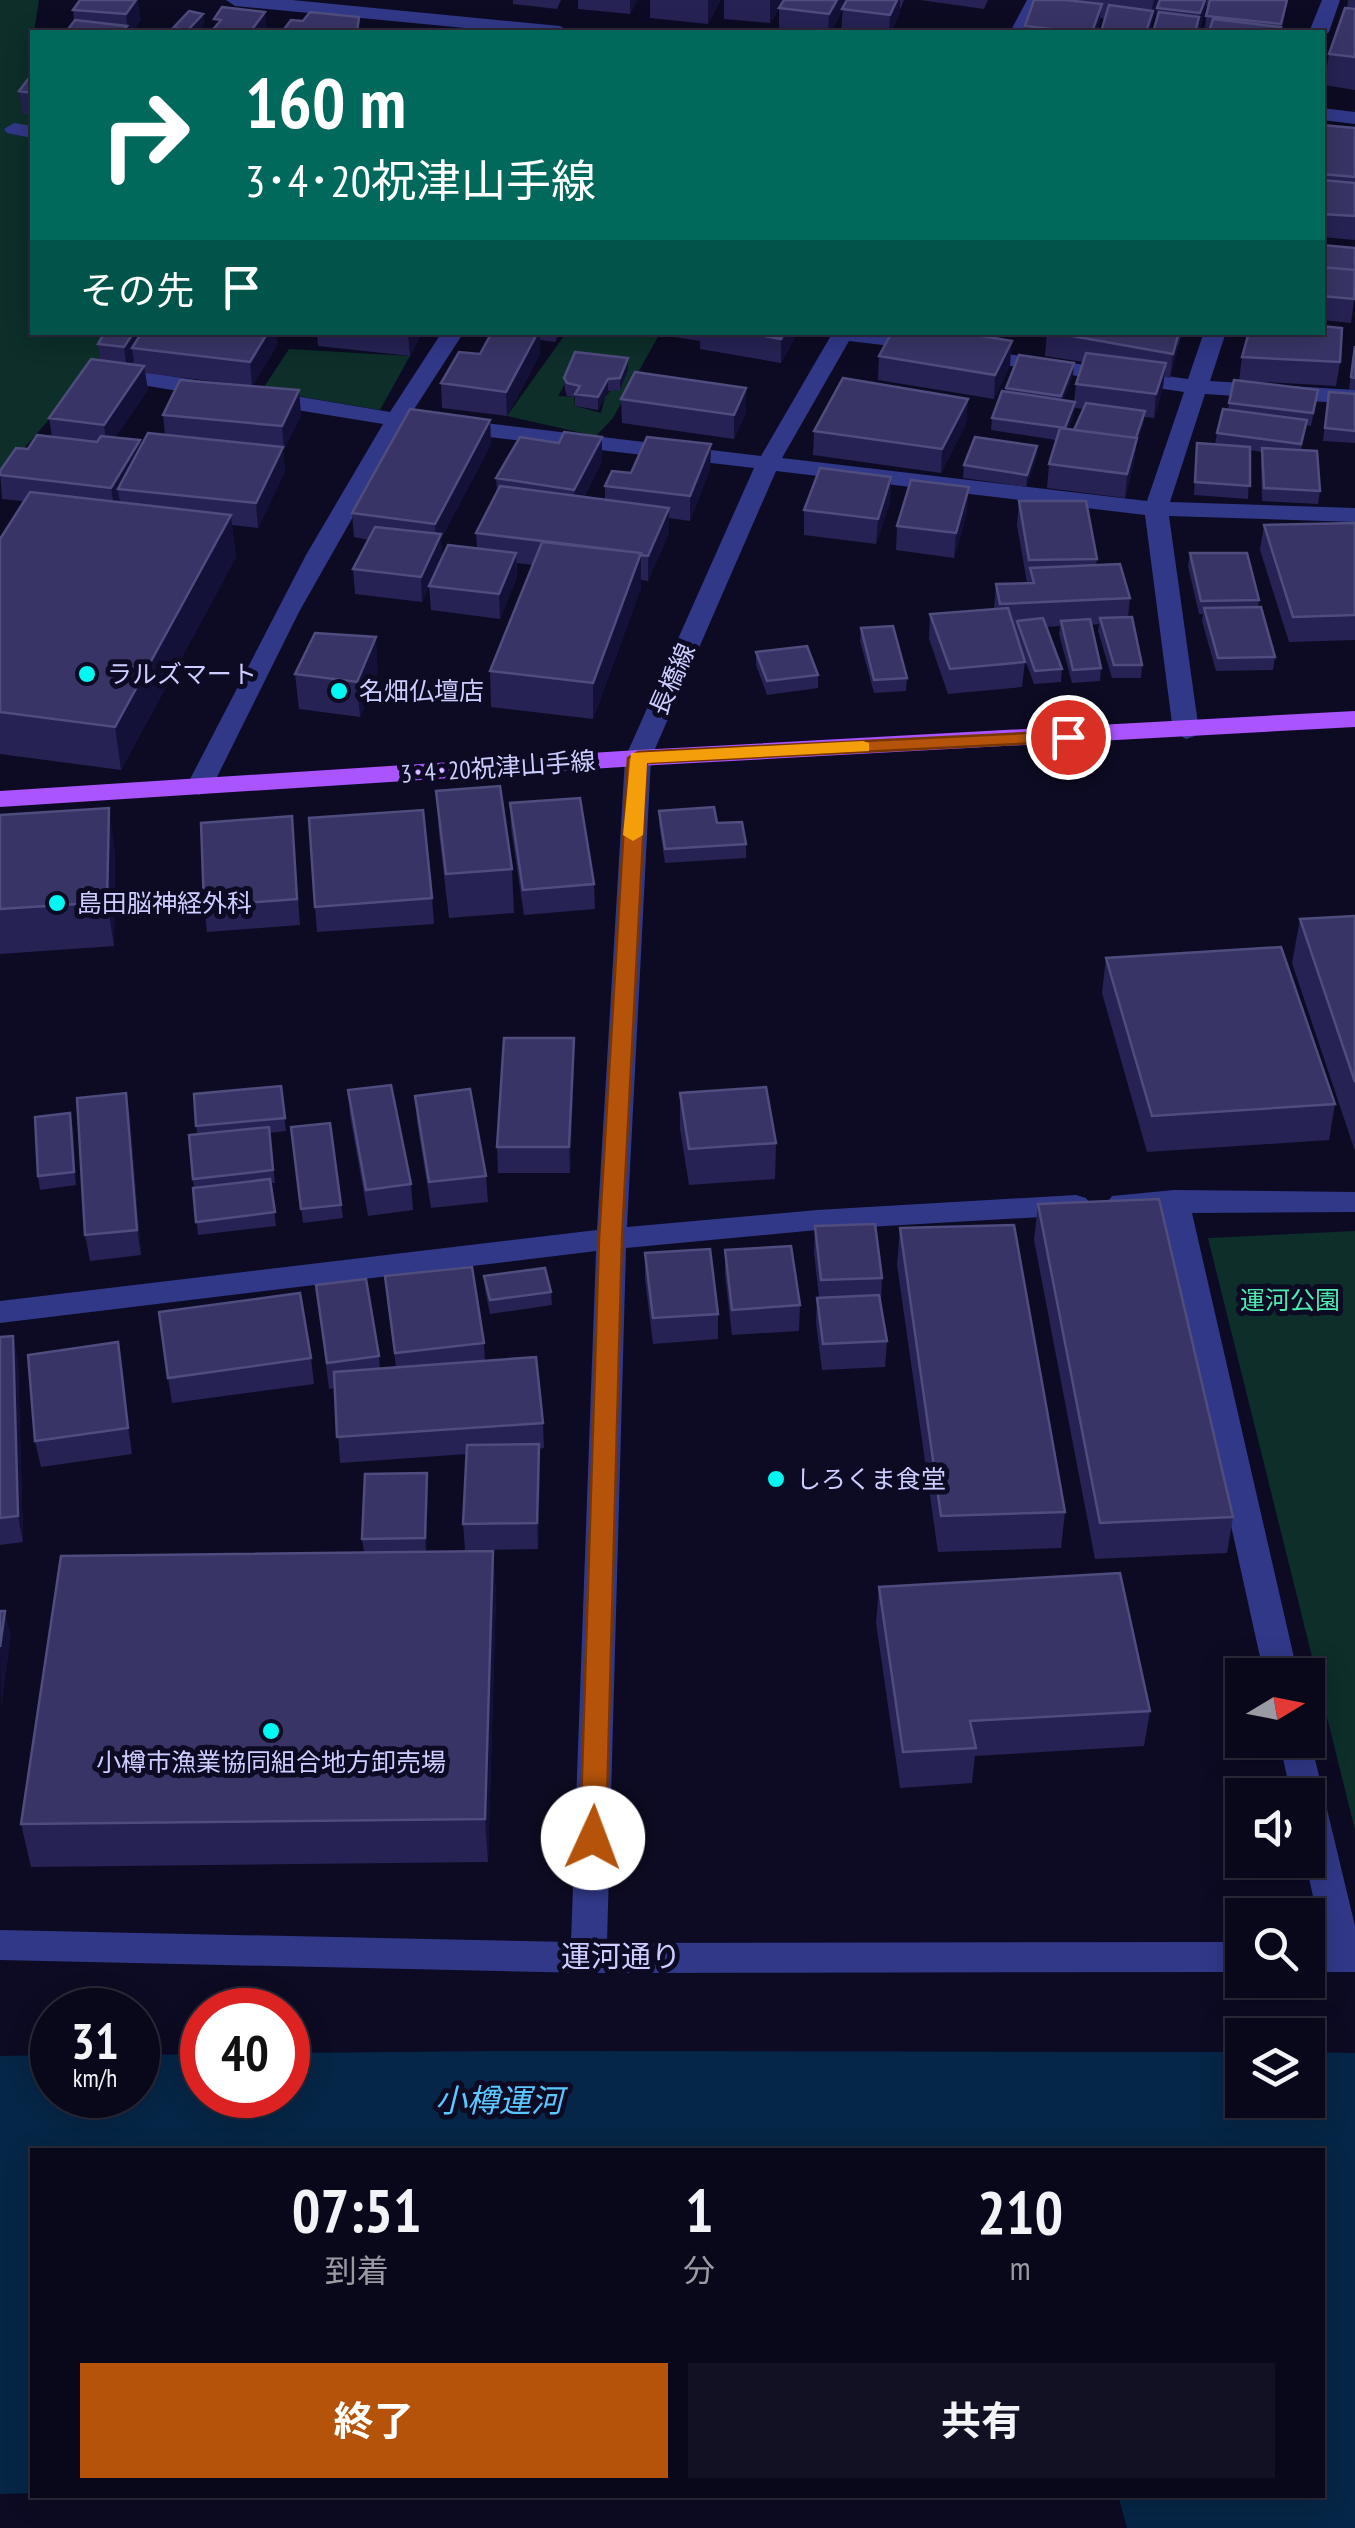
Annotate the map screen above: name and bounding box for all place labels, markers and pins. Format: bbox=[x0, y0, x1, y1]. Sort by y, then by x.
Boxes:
place label: ラルズマート bbox=[107, 658, 257, 690]
marker: ラルズマート bbox=[76, 663, 98, 685]
place label: 名畑仏壇店 bbox=[359, 675, 484, 707]
marker: 名畑仏壇店 bbox=[328, 680, 350, 702]
pin bbox=[1026, 695, 1111, 780]
place label: 島田脳神経外科 bbox=[77, 887, 252, 919]
marker: 島田脳神経外科 bbox=[46, 892, 68, 914]
place label: しろくま食堂 bbox=[796, 1463, 946, 1495]
marker: しろくま食堂 bbox=[765, 1468, 787, 1490]
marker: 小樽市漁業協同組合地方卸売場 bbox=[260, 1720, 282, 1742]
place label: 小樽市漁業協同組合地方卸売場 bbox=[96, 1746, 446, 1778]

